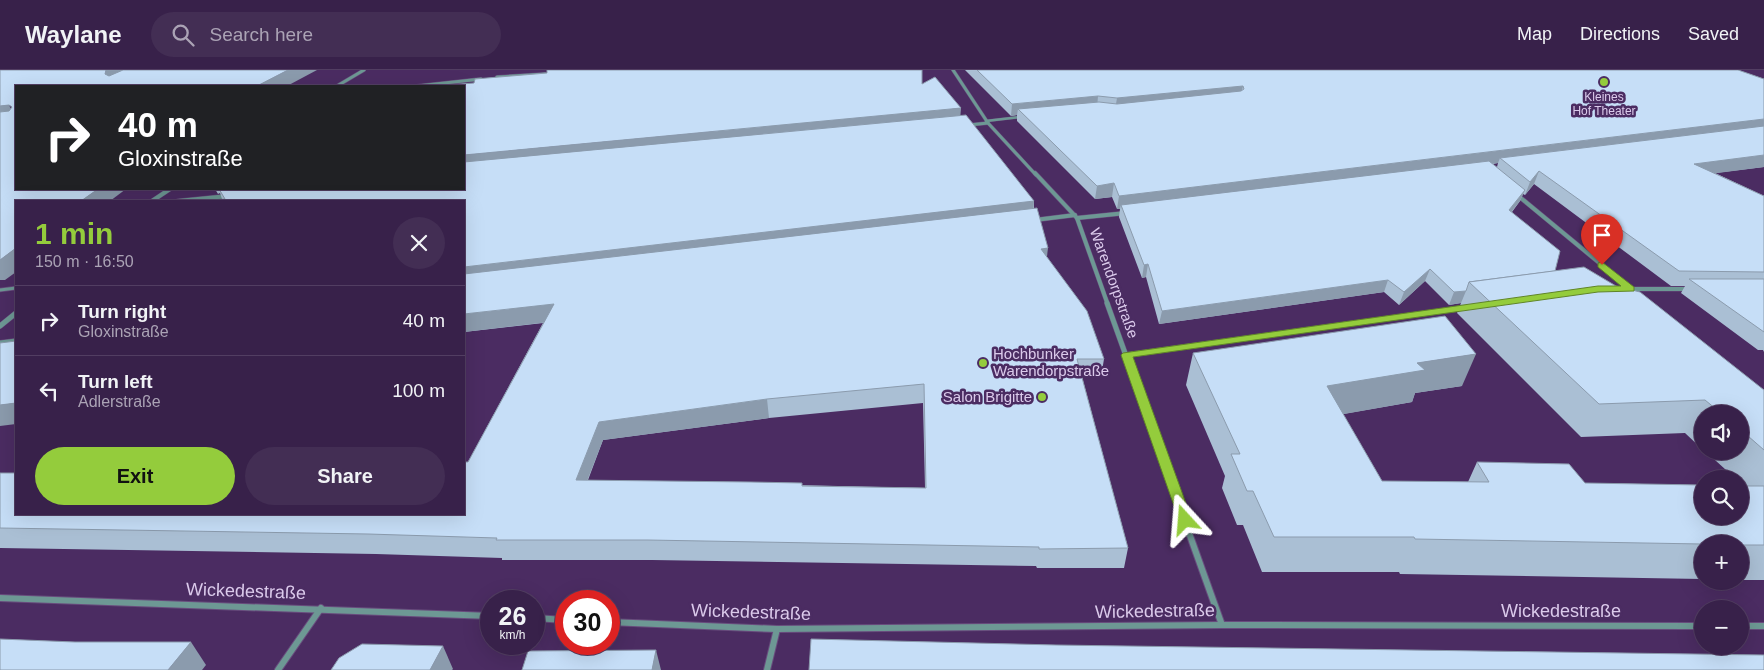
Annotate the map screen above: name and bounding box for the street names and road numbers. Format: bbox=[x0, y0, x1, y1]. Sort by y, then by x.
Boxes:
street label: Warendorpstraße bbox=[1087, 225, 1142, 340]
street label: Wickedestraße bbox=[186, 579, 306, 603]
street label: Wickedestraße bbox=[691, 600, 811, 624]
street label: Wickedestraße bbox=[1095, 600, 1215, 622]
street label: Wickedestraße bbox=[1501, 601, 1621, 621]

